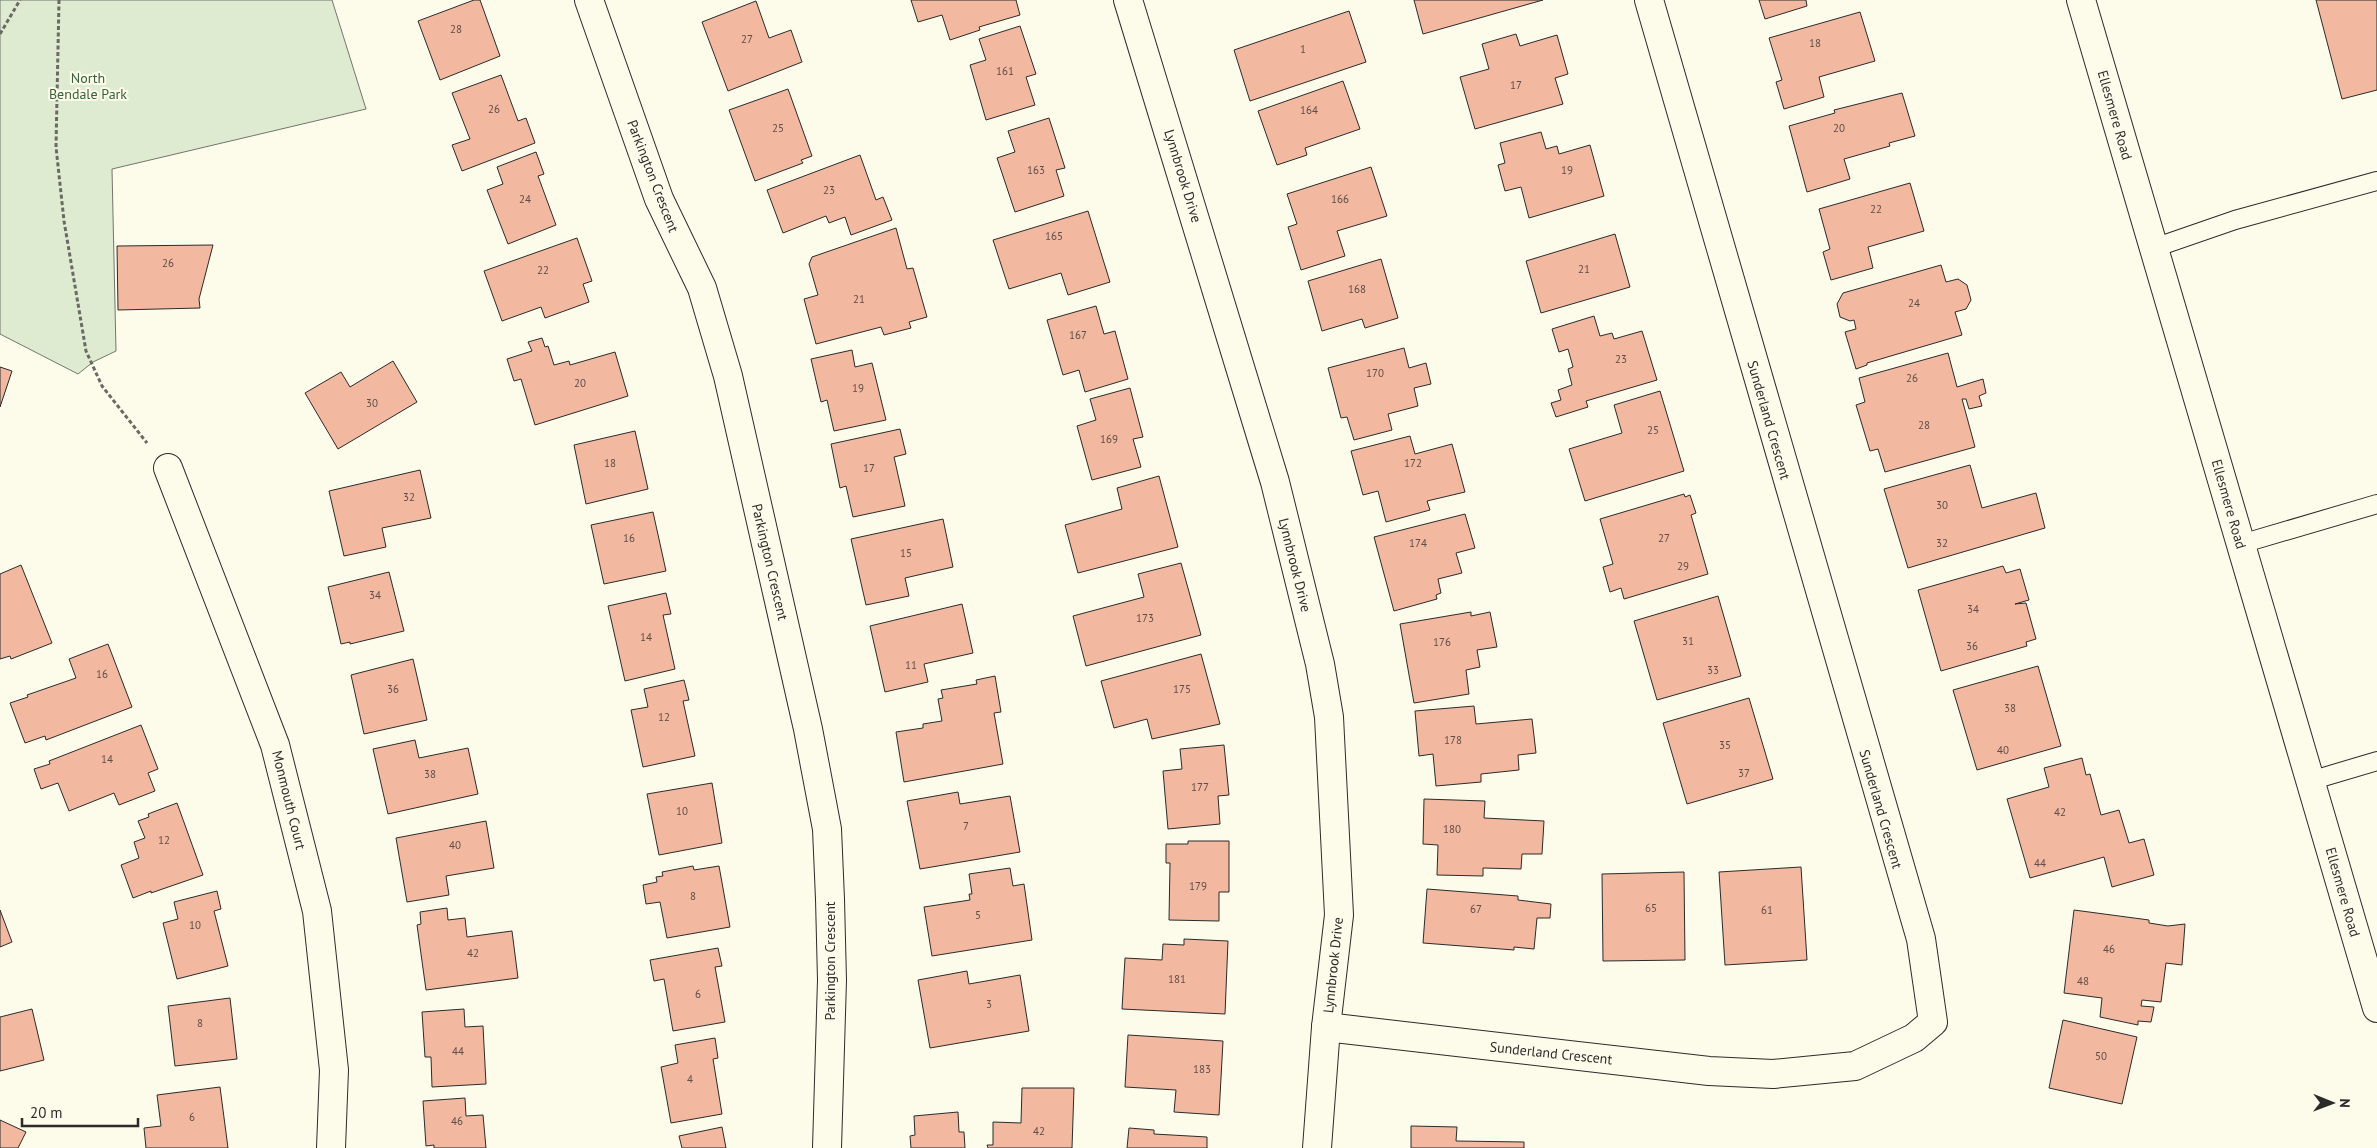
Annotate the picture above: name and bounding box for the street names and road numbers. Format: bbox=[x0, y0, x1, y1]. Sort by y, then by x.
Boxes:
street label: Ellesmere Road bbox=[2094, 68, 2136, 162]
street label: Parkington Crescent bbox=[623, 117, 683, 235]
street label: Lynnbrook Drive bbox=[1160, 127, 1206, 225]
street label: Sunderland Crescent bbox=[1743, 358, 1795, 482]
street label: Ellesmere Road bbox=[2208, 457, 2250, 551]
street label: Parkington Crescent bbox=[748, 502, 792, 622]
street label: Lynnbrook Drive bbox=[1275, 516, 1315, 614]
street label: Sunderland Crescent bbox=[1855, 747, 1907, 871]
street label: Monmouth Court bbox=[268, 749, 310, 852]
street label: Ellesmere Road bbox=[2322, 845, 2364, 939]
street label: Parkington Crescent bbox=[821, 901, 839, 1021]
street label: Lynnbrook Drive bbox=[1319, 916, 1347, 1014]
street label: Sunderland Crescent bbox=[1489, 1038, 1613, 1068]

